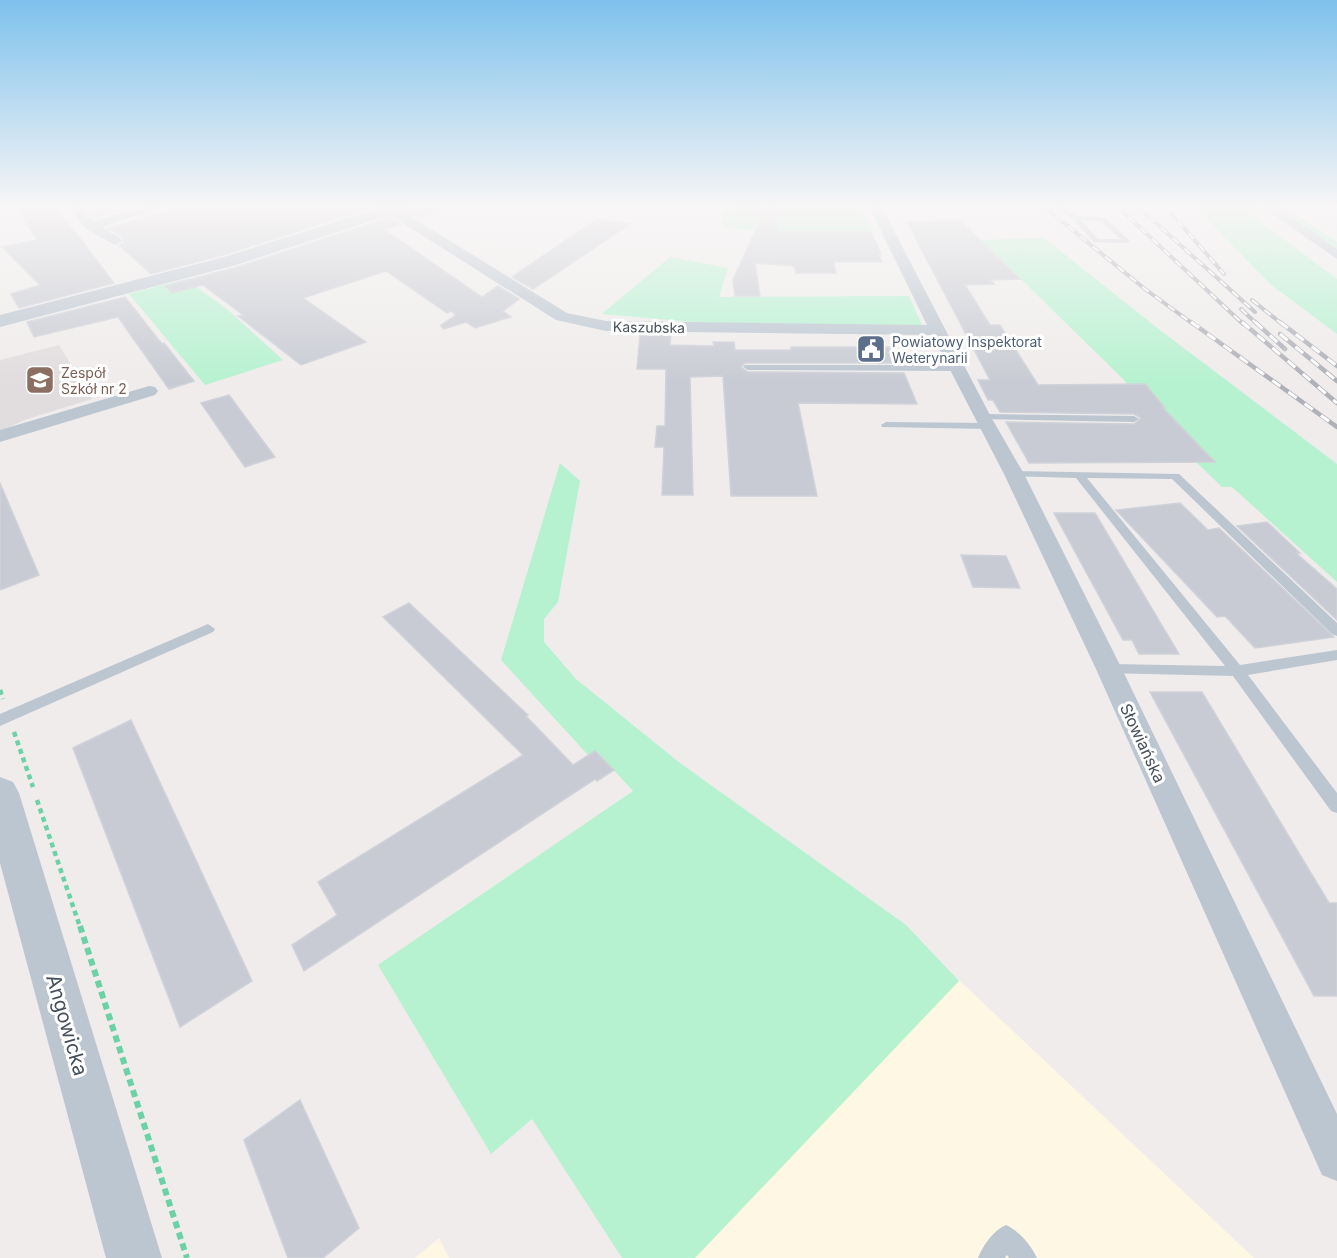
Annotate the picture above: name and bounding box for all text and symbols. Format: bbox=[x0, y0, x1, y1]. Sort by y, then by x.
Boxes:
street label: Kaszubska bbox=[613, 318, 685, 336]
public building icon: Powiatowy Inspektorat Weterynarii bbox=[855, 333, 887, 365]
place label: Powiatowy Inspektorat Weterynarii bbox=[892, 333, 1042, 366]
school or university icon: Zespół Szkół nr 2 bbox=[24, 364, 56, 396]
place label: Zespół Szkół nr 2 bbox=[61, 364, 127, 397]
street label: Słowiańska bbox=[1116, 700, 1170, 786]
street label: Angowicka bbox=[41, 972, 93, 1078]

